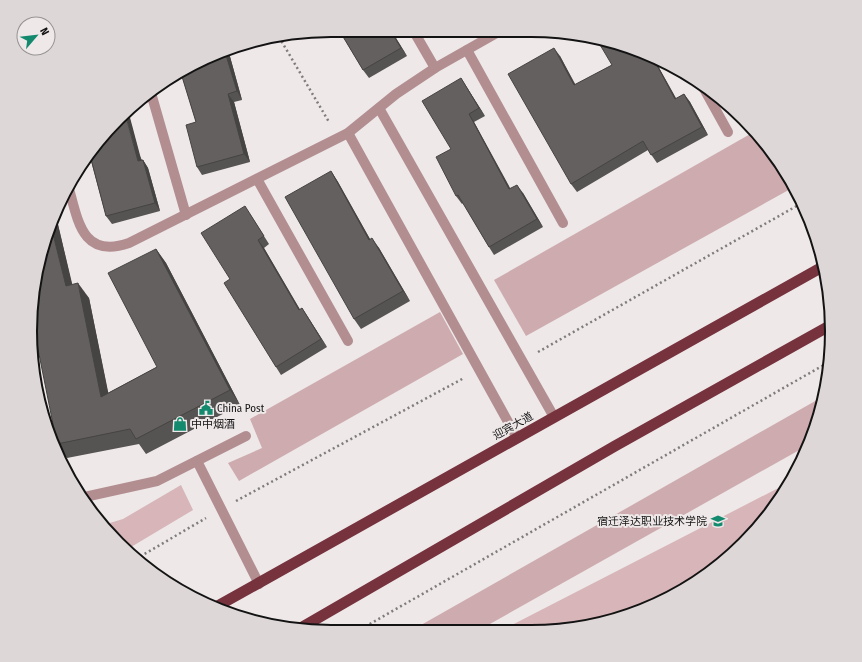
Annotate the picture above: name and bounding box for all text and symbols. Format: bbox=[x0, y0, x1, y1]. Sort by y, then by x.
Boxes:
north arrow bbox=[16, 16, 56, 56]
text: N bbox=[37, 26, 52, 38]
public building icon: China Post bbox=[198, 400, 214, 416]
place label: China Post bbox=[217, 402, 265, 415]
street label: 迎宾大道 bbox=[491, 410, 535, 442]
shop icon: 中中烟酒 bbox=[172, 416, 188, 432]
place label: 中中烟酒 bbox=[191, 418, 235, 431]
school or university icon: 宿迁泽达职业技术学院 bbox=[710, 513, 726, 529]
place label: 宿迁泽达职业技术学院 bbox=[597, 515, 707, 528]

